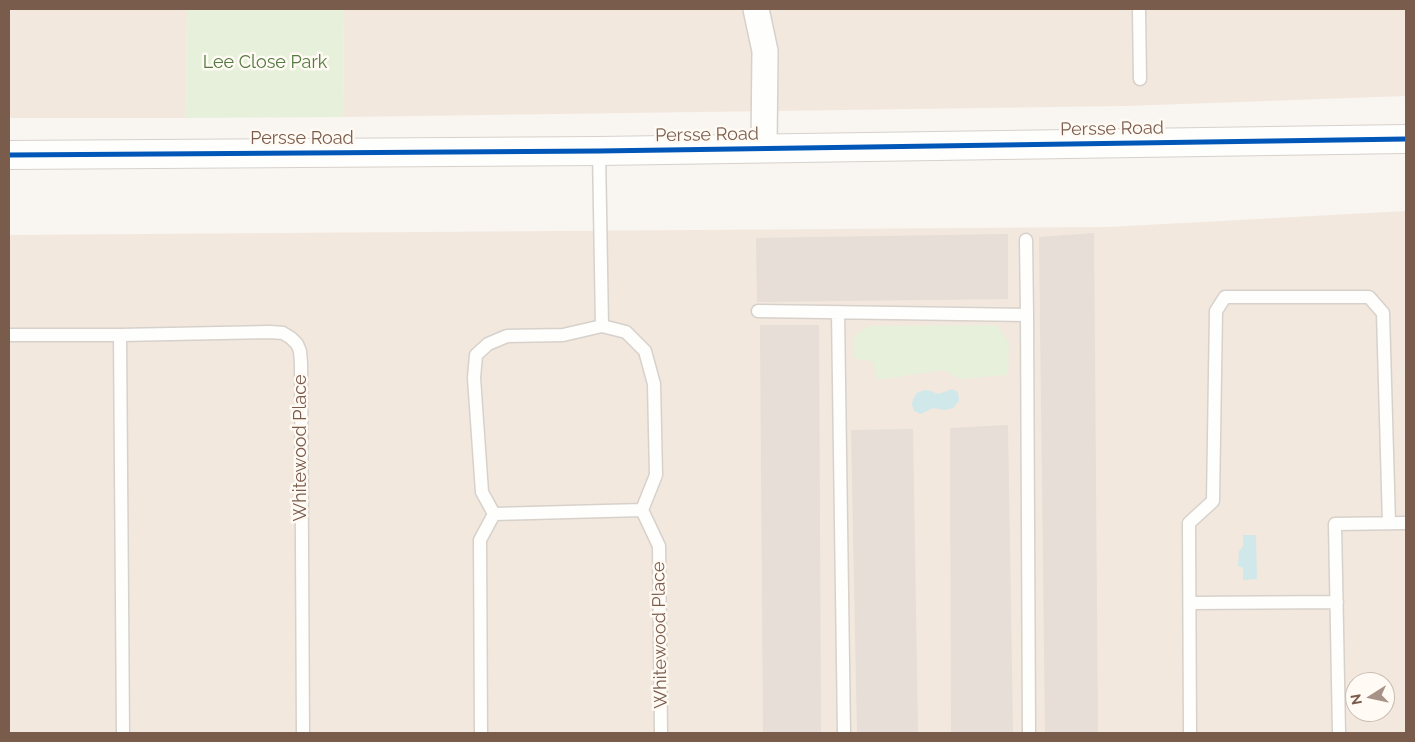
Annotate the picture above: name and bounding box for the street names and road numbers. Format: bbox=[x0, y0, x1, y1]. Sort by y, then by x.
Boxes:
street label: Persse Road bbox=[1060, 117, 1164, 141]
street label: Persse Road bbox=[655, 123, 759, 147]
street label: Persse Road bbox=[250, 128, 354, 150]
street label: Whitewood Place bbox=[290, 374, 312, 522]
street label: Whitewood Place bbox=[648, 561, 672, 709]

